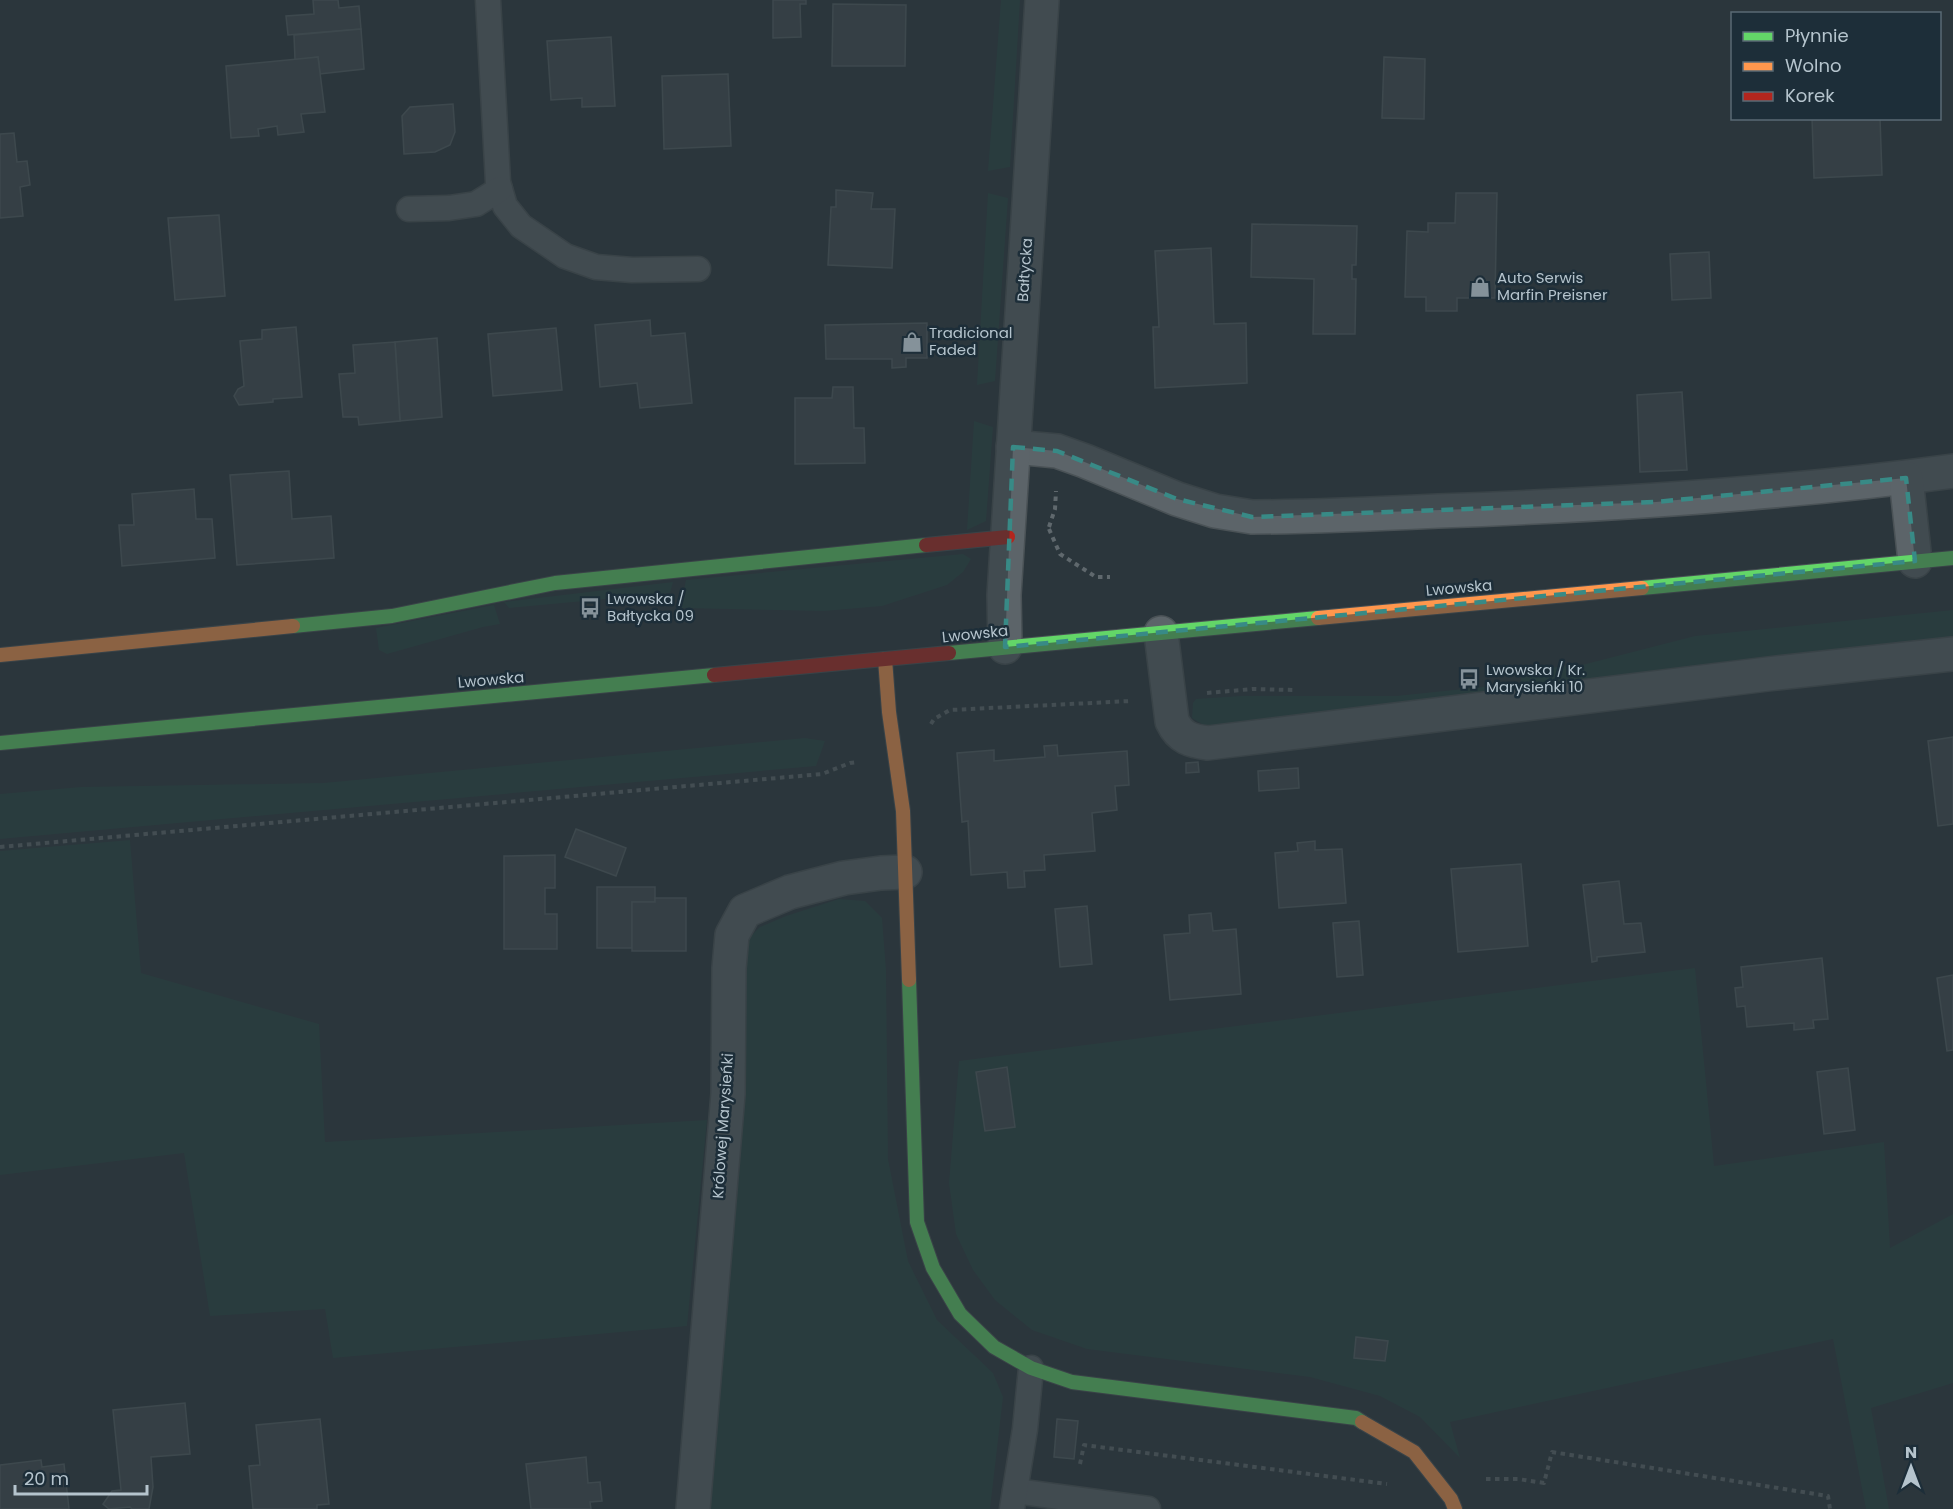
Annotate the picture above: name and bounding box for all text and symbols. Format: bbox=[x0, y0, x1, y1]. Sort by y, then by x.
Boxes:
legend bbox=[1731, 12, 1941, 120]
text: Płynnie bbox=[1785, 23, 1849, 48]
text: Wolno bbox=[1785, 53, 1842, 78]
text: Korek bbox=[1785, 83, 1835, 108]
street label: Bałtycka bbox=[1012, 237, 1037, 303]
place label: Auto Serwis Marfin Preisner bbox=[1497, 267, 1608, 305]
shop icon: Auto Serwis Marfin Preisner bbox=[1468, 275, 1492, 299]
place label: Tradicional Faded bbox=[929, 322, 1013, 360]
shop icon: Tradicional Faded bbox=[900, 330, 924, 354]
street label: Lwowska bbox=[1425, 574, 1493, 601]
place label: Lwowska / Bałtycka 09 bbox=[607, 588, 694, 626]
bus stop icon: Lwowska / Bałtycka 09 bbox=[578, 596, 602, 620]
street label: Lwowska bbox=[941, 620, 1009, 647]
place label: Lwowska / Kr. Marysieńki 10 bbox=[1486, 659, 1585, 697]
street label: Lwowska bbox=[457, 666, 525, 693]
bus stop icon: Lwowska / Kr. Marysieńki 10 bbox=[1457, 667, 1481, 691]
street label: Królowej Marysieńki bbox=[707, 1053, 738, 1199]
north arrow bbox=[1881, 1437, 1941, 1497]
text: N bbox=[1905, 1441, 1917, 1464]
scale bar bbox=[15, 1458, 147, 1496]
text: 20 m bbox=[24, 1466, 69, 1491]

